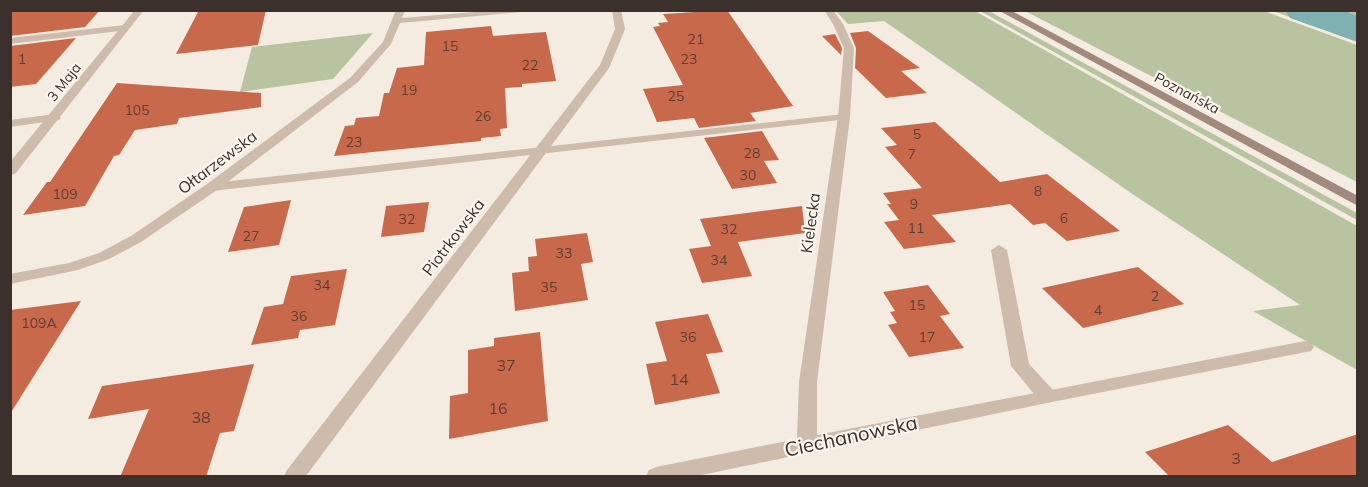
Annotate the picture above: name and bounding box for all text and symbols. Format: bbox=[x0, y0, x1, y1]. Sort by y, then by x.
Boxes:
house number: 21 bbox=[688, 30, 704, 48]
house number: 15 bbox=[442, 37, 458, 55]
house number: 1 bbox=[18, 50, 26, 68]
house number: 23 bbox=[681, 50, 697, 68]
house number: 22 bbox=[522, 56, 538, 74]
street label: 3 Maja bbox=[43, 59, 85, 105]
street label: Poznańska bbox=[1151, 68, 1223, 118]
house number: 19 bbox=[401, 81, 417, 99]
house number: 25 bbox=[668, 87, 684, 105]
house number: 105 bbox=[124, 101, 150, 119]
house number: 26 bbox=[475, 107, 491, 125]
house number: 5 bbox=[913, 125, 921, 143]
street label: Ołtarzewska bbox=[174, 126, 260, 198]
house number: 23 bbox=[346, 133, 362, 151]
house number: 28 bbox=[744, 144, 760, 162]
house number: 7 bbox=[908, 145, 916, 163]
house number: 30 bbox=[740, 166, 756, 184]
house number: 8 bbox=[1034, 182, 1042, 200]
house number: 109 bbox=[52, 185, 78, 203]
street label: Kielecka bbox=[796, 191, 824, 255]
street label: Piotrkowska bbox=[418, 195, 488, 279]
house number: 9 bbox=[910, 195, 918, 213]
house number: 6 bbox=[1060, 209, 1068, 227]
house number: 32 bbox=[399, 210, 415, 228]
house number: 11 bbox=[908, 219, 924, 237]
house number: 32 bbox=[721, 220, 737, 238]
house number: 27 bbox=[243, 227, 259, 245]
house number: 33 bbox=[556, 244, 572, 262]
house number: 34 bbox=[711, 251, 728, 269]
house number: 34 bbox=[314, 276, 331, 294]
house number: 35 bbox=[541, 278, 557, 296]
house number: 2 bbox=[1151, 287, 1159, 305]
house number: 15 bbox=[909, 296, 925, 314]
house number: 4 bbox=[1094, 301, 1103, 319]
house number: 36 bbox=[291, 307, 307, 325]
house number: 109A bbox=[21, 314, 57, 332]
house number: 36 bbox=[680, 328, 696, 346]
house number: 17 bbox=[919, 328, 935, 346]
house number: 37 bbox=[496, 355, 516, 375]
house number: 14 bbox=[669, 369, 689, 389]
house number: 16 bbox=[488, 398, 508, 418]
house number: 38 bbox=[191, 407, 211, 427]
street label: Ciechanowska bbox=[782, 409, 920, 462]
house number: 3 bbox=[1231, 448, 1241, 468]

